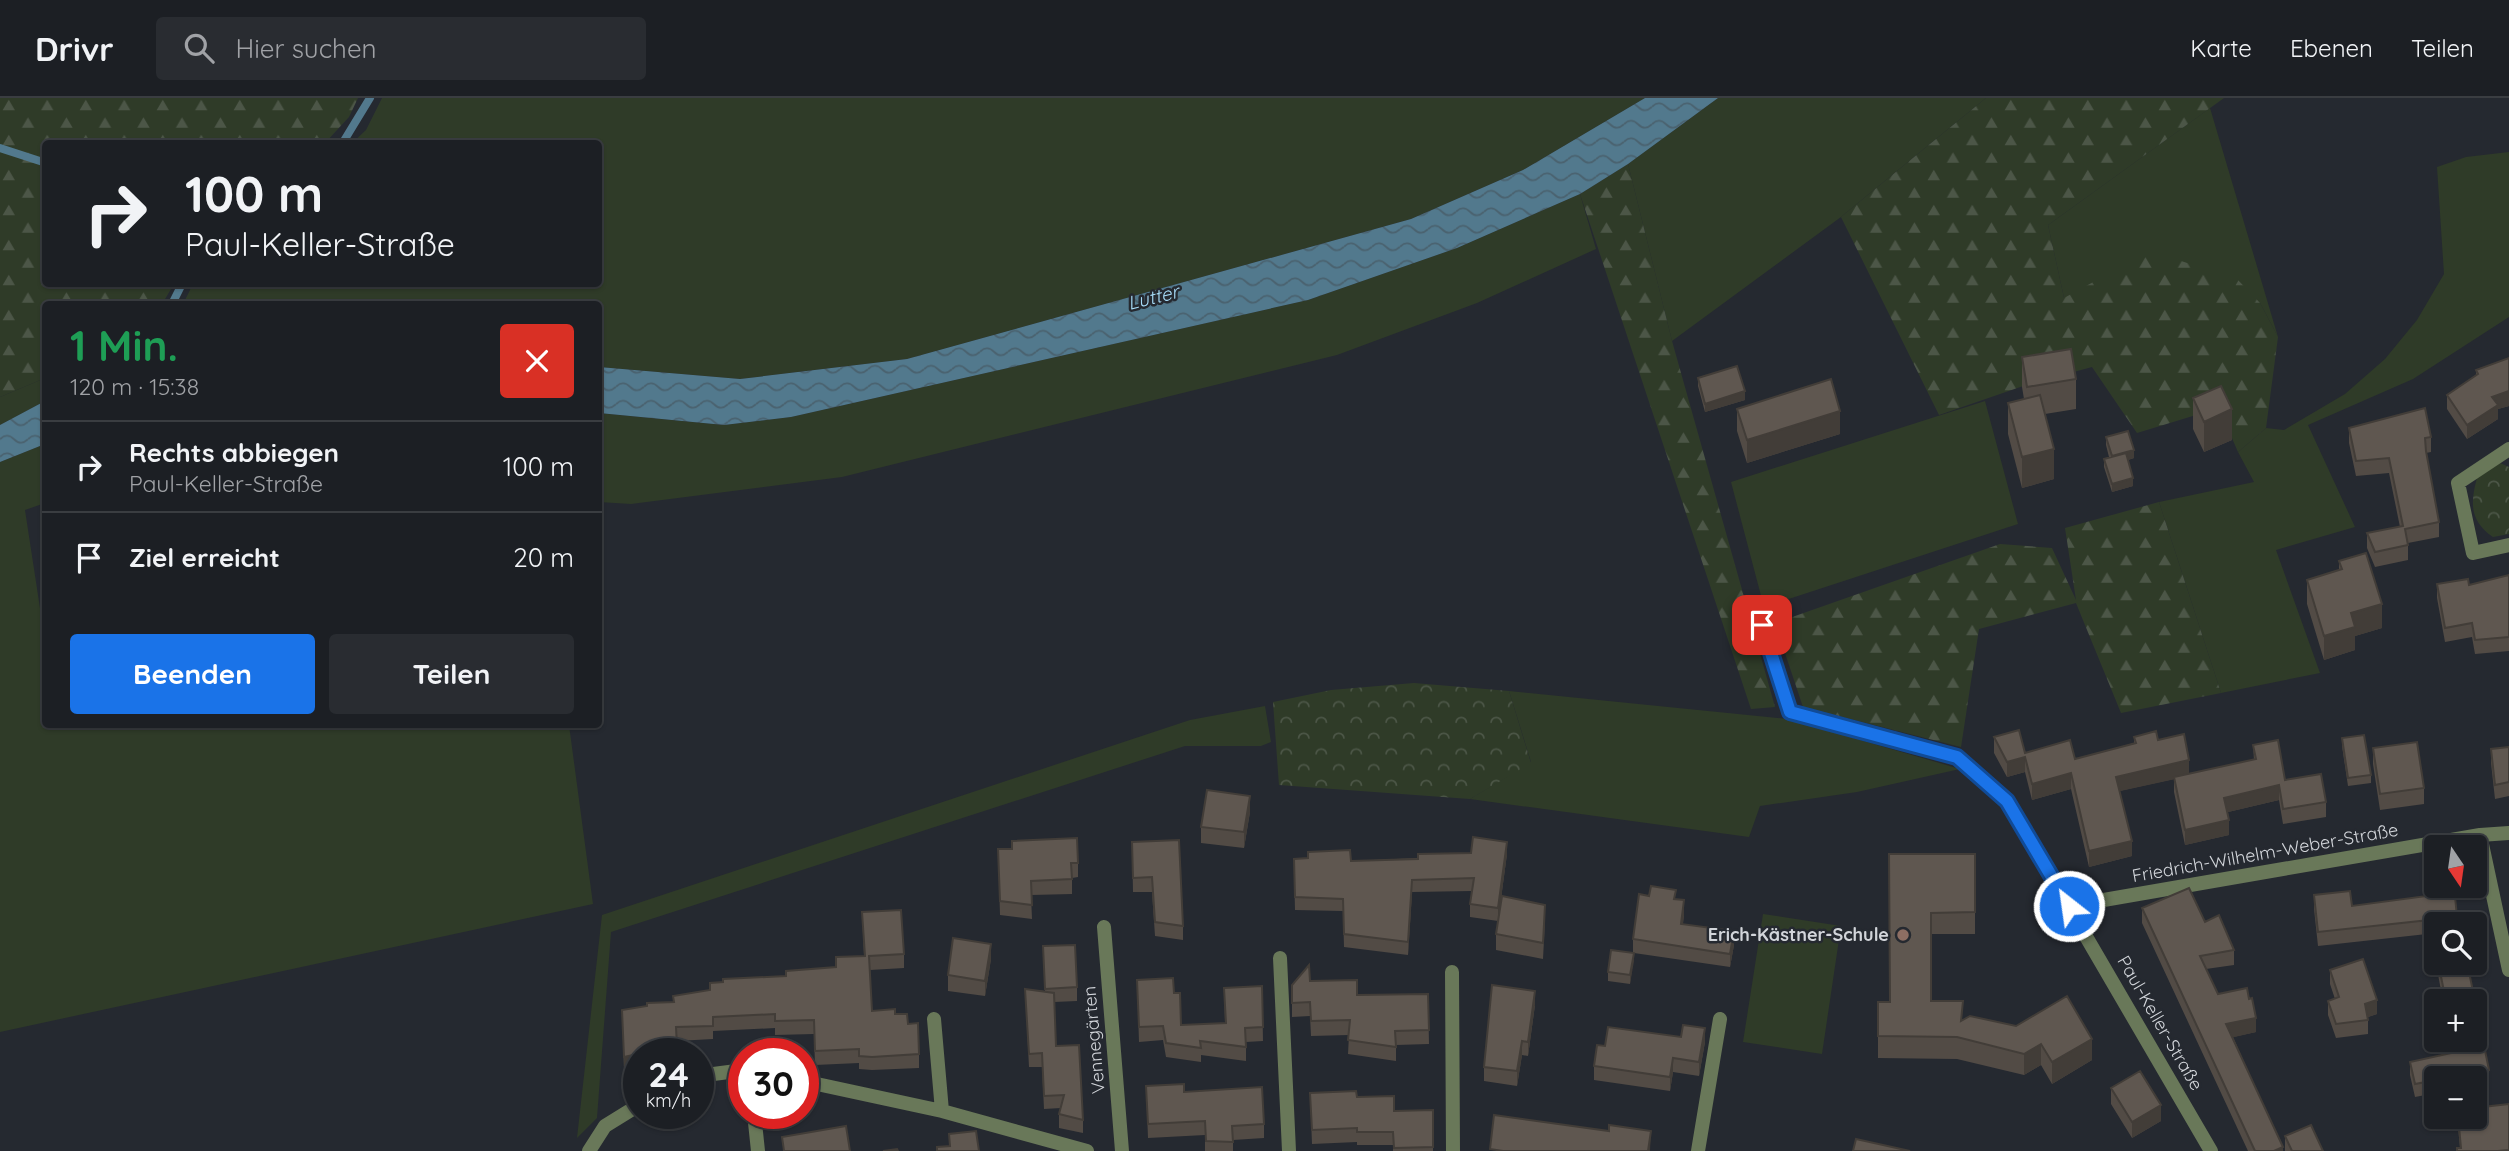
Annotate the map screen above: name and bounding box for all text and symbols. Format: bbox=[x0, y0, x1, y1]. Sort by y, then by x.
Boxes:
search box bbox=[156, 17, 646, 80]
text: Drivr bbox=[35, 28, 114, 69]
icon: search bbox=[180, 29, 218, 67]
text: Hier suchen bbox=[236, 32, 377, 65]
text: Karte bbox=[2190, 33, 2252, 63]
text: Ebenen bbox=[2290, 33, 2373, 63]
text: Teilen bbox=[2411, 33, 2474, 63]
text: 100 m bbox=[185, 163, 323, 224]
icon: right bbox=[70, 168, 161, 259]
text: Paul-Keller-Straße bbox=[185, 224, 455, 264]
water label: Lutter bbox=[1125, 278, 1184, 315]
text: 1 Min. bbox=[70, 319, 178, 372]
button: close bbox=[500, 324, 574, 398]
text: 120 m · 15:38 bbox=[70, 372, 199, 401]
text: Rechts abbiegen bbox=[129, 436, 339, 469]
icon: right bbox=[70, 448, 108, 486]
text: 100 m bbox=[503, 450, 574, 483]
text: Paul-Keller-Straße bbox=[129, 469, 323, 498]
icon: arrive bbox=[70, 539, 108, 577]
text: Ziel erreicht bbox=[129, 541, 280, 574]
text: 20 m bbox=[513, 541, 574, 574]
pin bbox=[1732, 595, 1792, 655]
icon: arrive bbox=[1743, 606, 1781, 644]
button: Beenden bbox=[70, 634, 315, 714]
button: Teilen bbox=[329, 634, 574, 714]
street label: Friedrich-Wilhelm-Weber-Straße bbox=[2130, 818, 2400, 887]
north arrow bbox=[2424, 835, 2487, 898]
map controls bbox=[2424, 835, 2487, 1129]
position arrow bbox=[2032, 869, 2106, 943]
button: search bbox=[2424, 912, 2487, 975]
place label: Erich-Kästner-Schule bbox=[1708, 923, 1889, 946]
marker: Erich-Kästner-Schule bbox=[1895, 927, 1911, 943]
street label: Paul-Keller-Straße bbox=[2113, 951, 2208, 1094]
street label: Vennegärten bbox=[1077, 985, 1110, 1095]
button: + bbox=[2424, 989, 2487, 1052]
speed limit sign: 30 bbox=[728, 1038, 819, 1129]
text: 24 bbox=[648, 1052, 689, 1096]
button: − bbox=[2424, 1066, 2487, 1129]
text: km/h bbox=[646, 1089, 691, 1112]

